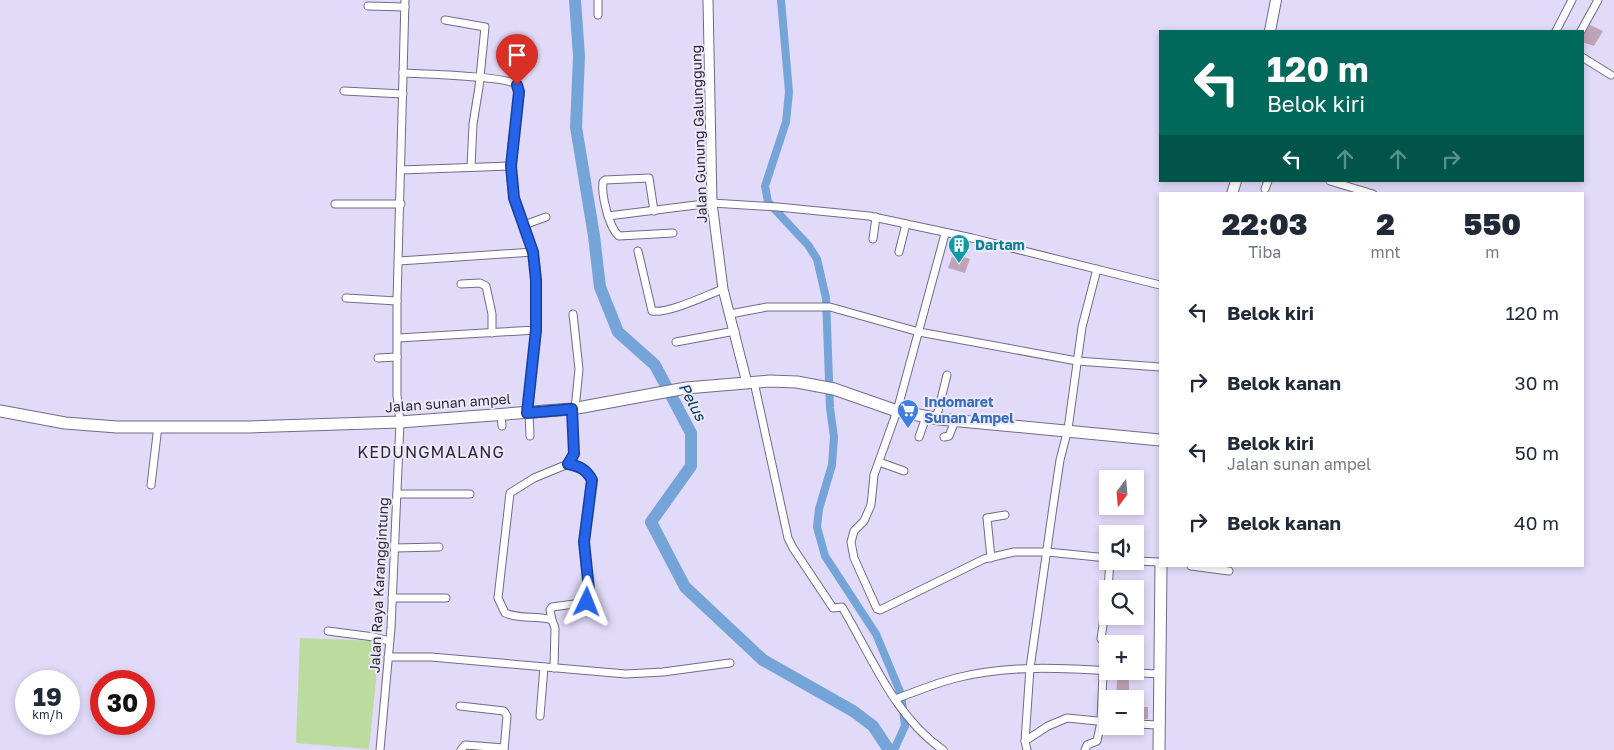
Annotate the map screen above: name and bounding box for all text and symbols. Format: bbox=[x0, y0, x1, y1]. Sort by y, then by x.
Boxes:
pin bbox=[496, 34, 538, 85]
icon: arrive bbox=[503, 41, 531, 69]
street label: Jalan Gunung Galunggung bbox=[687, 44, 710, 224]
text: 120 m bbox=[1267, 48, 1369, 90]
icon: left bbox=[1184, 50, 1249, 115]
text: Belok kiri bbox=[1267, 90, 1365, 117]
icon: left bbox=[1278, 145, 1306, 173]
icon: ahead bbox=[1331, 145, 1359, 173]
icon: ahead bbox=[1384, 145, 1412, 173]
icon: right bbox=[1437, 145, 1465, 173]
text: 22:03 bbox=[1222, 206, 1308, 242]
text: 2 bbox=[1376, 206, 1395, 242]
text: 550 bbox=[1464, 206, 1521, 242]
building icon: Dartam bbox=[947, 233, 971, 264]
place label: Dartam bbox=[975, 236, 1025, 253]
text: Tiba bbox=[1248, 242, 1281, 262]
text: mnt bbox=[1370, 242, 1401, 262]
text: m bbox=[1485, 242, 1499, 262]
icon: left bbox=[1184, 298, 1212, 326]
text: Belok kiri bbox=[1227, 301, 1314, 324]
text: 120 m bbox=[1505, 301, 1559, 324]
icon: right bbox=[1184, 368, 1212, 396]
text: Belok kanan bbox=[1227, 371, 1341, 394]
text: 30 m bbox=[1515, 371, 1559, 394]
water label: Pelus bbox=[675, 380, 711, 424]
street label: Jalan sunan ampel bbox=[384, 390, 512, 415]
place label: Indomaret Sunan Ampel bbox=[924, 393, 1014, 426]
supermarket icon: Indomaret Sunan Ampel bbox=[896, 398, 920, 429]
text: Belok kiri bbox=[1227, 431, 1314, 454]
icon: left bbox=[1184, 438, 1212, 466]
text: 50 m bbox=[1515, 441, 1559, 464]
district label: KEDUNGMALANG bbox=[357, 442, 505, 462]
text: Jalan sunan ampel bbox=[1227, 454, 1371, 474]
north arrow bbox=[1099, 470, 1144, 515]
map controls bbox=[1099, 470, 1144, 735]
street label: Jalan Raya Karanggintung bbox=[365, 497, 392, 673]
icon: right bbox=[1184, 508, 1212, 536]
text: Belok kanan bbox=[1227, 511, 1341, 534]
text: 40 m bbox=[1514, 511, 1559, 534]
button: sound bbox=[1099, 525, 1144, 570]
position arrow bbox=[560, 575, 612, 627]
button: search bbox=[1099, 580, 1144, 625]
button: + bbox=[1099, 635, 1144, 680]
speed limit sign: 30 bbox=[90, 670, 155, 735]
text: 19 bbox=[33, 681, 62, 712]
button: − bbox=[1099, 690, 1144, 735]
text: km/h bbox=[32, 707, 63, 722]

